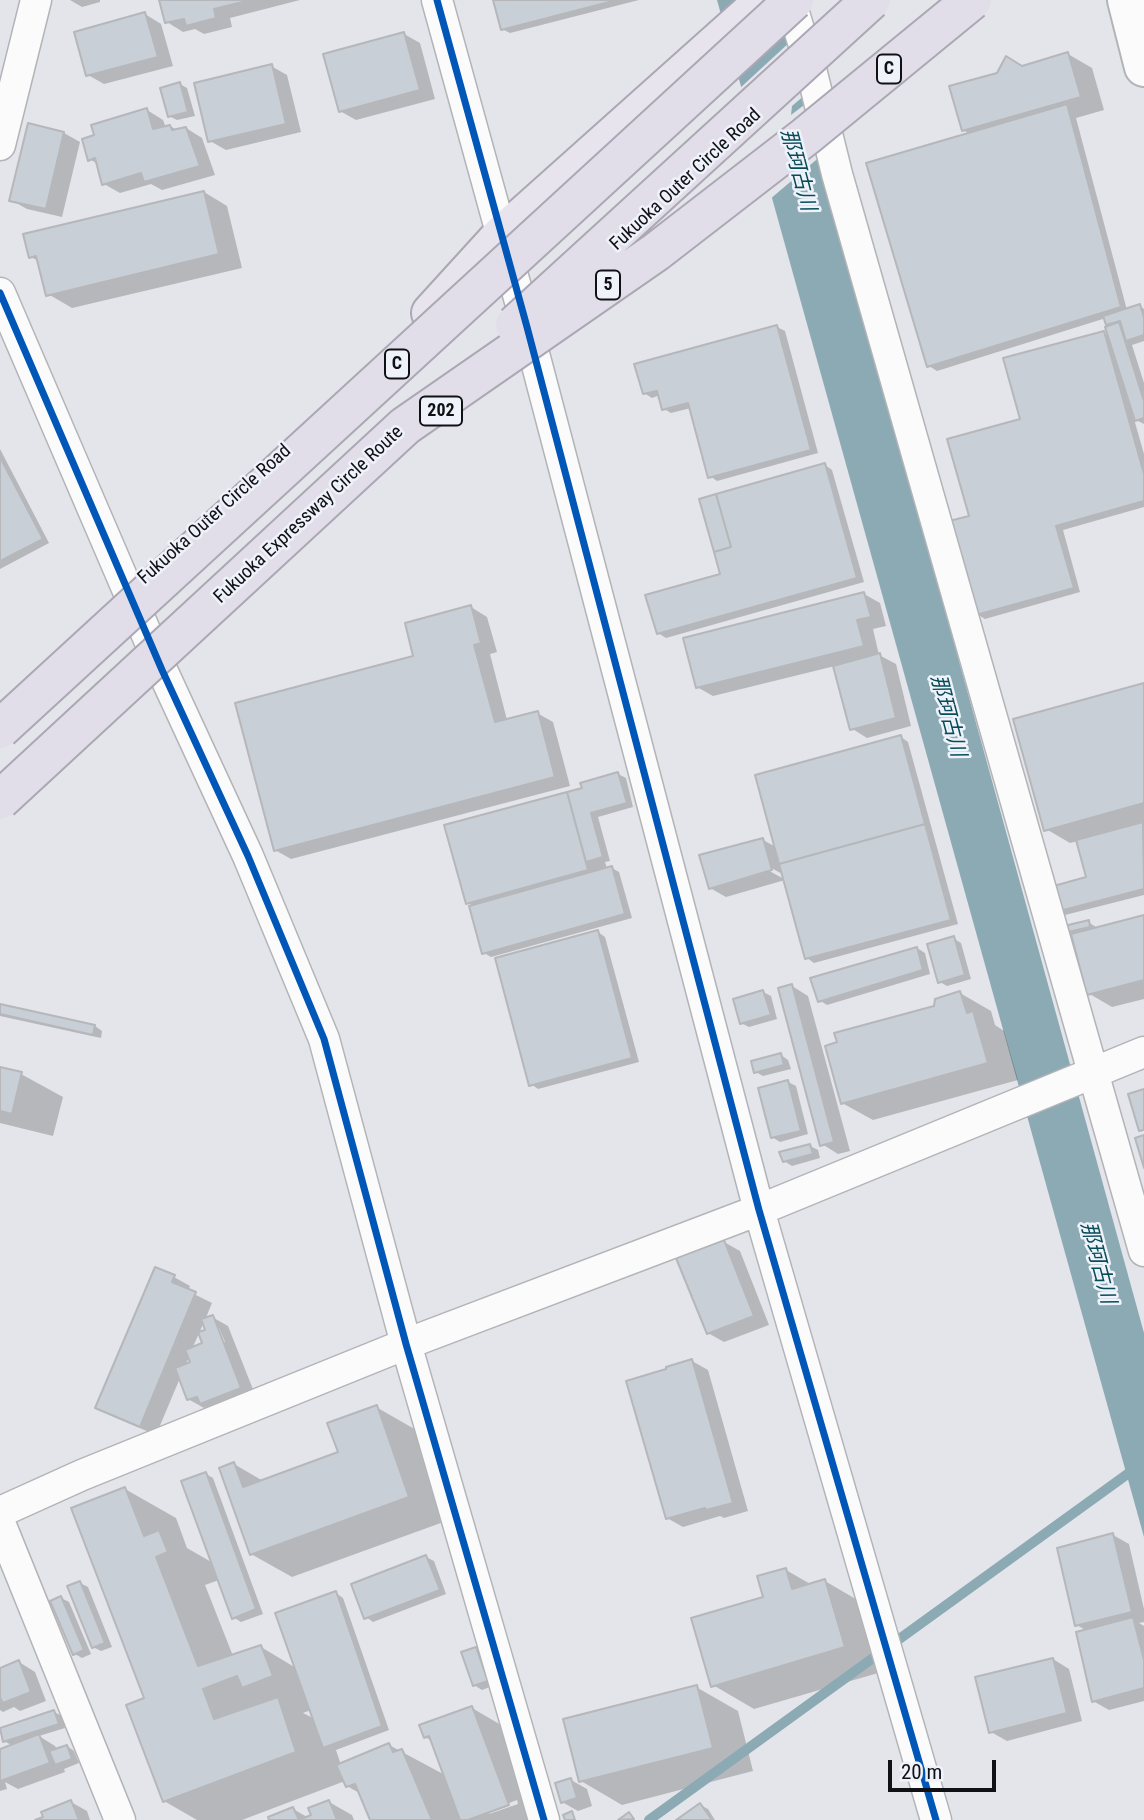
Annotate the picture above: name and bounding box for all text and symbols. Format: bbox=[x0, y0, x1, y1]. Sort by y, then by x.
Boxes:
road number: C bbox=[877, 55, 901, 84]
street label: Fukuoka Outer Circle Road bbox=[606, 104, 766, 256]
water label: 那珂古川 bbox=[774, 126, 820, 214]
road number: 5 bbox=[596, 270, 620, 300]
road number: C bbox=[385, 350, 409, 378]
road number: 202 bbox=[420, 396, 462, 426]
street label: Fukuoka Expressway Circle Route bbox=[210, 421, 408, 609]
street label: Fukuoka Outer Circle Road bbox=[134, 440, 296, 590]
water label: 那珂古川 bbox=[924, 672, 970, 760]
water label: 那珂古川 bbox=[1074, 1219, 1120, 1307]
scale bar bbox=[892, 1746, 1000, 1790]
text: 20 m bbox=[901, 1760, 942, 1784]

